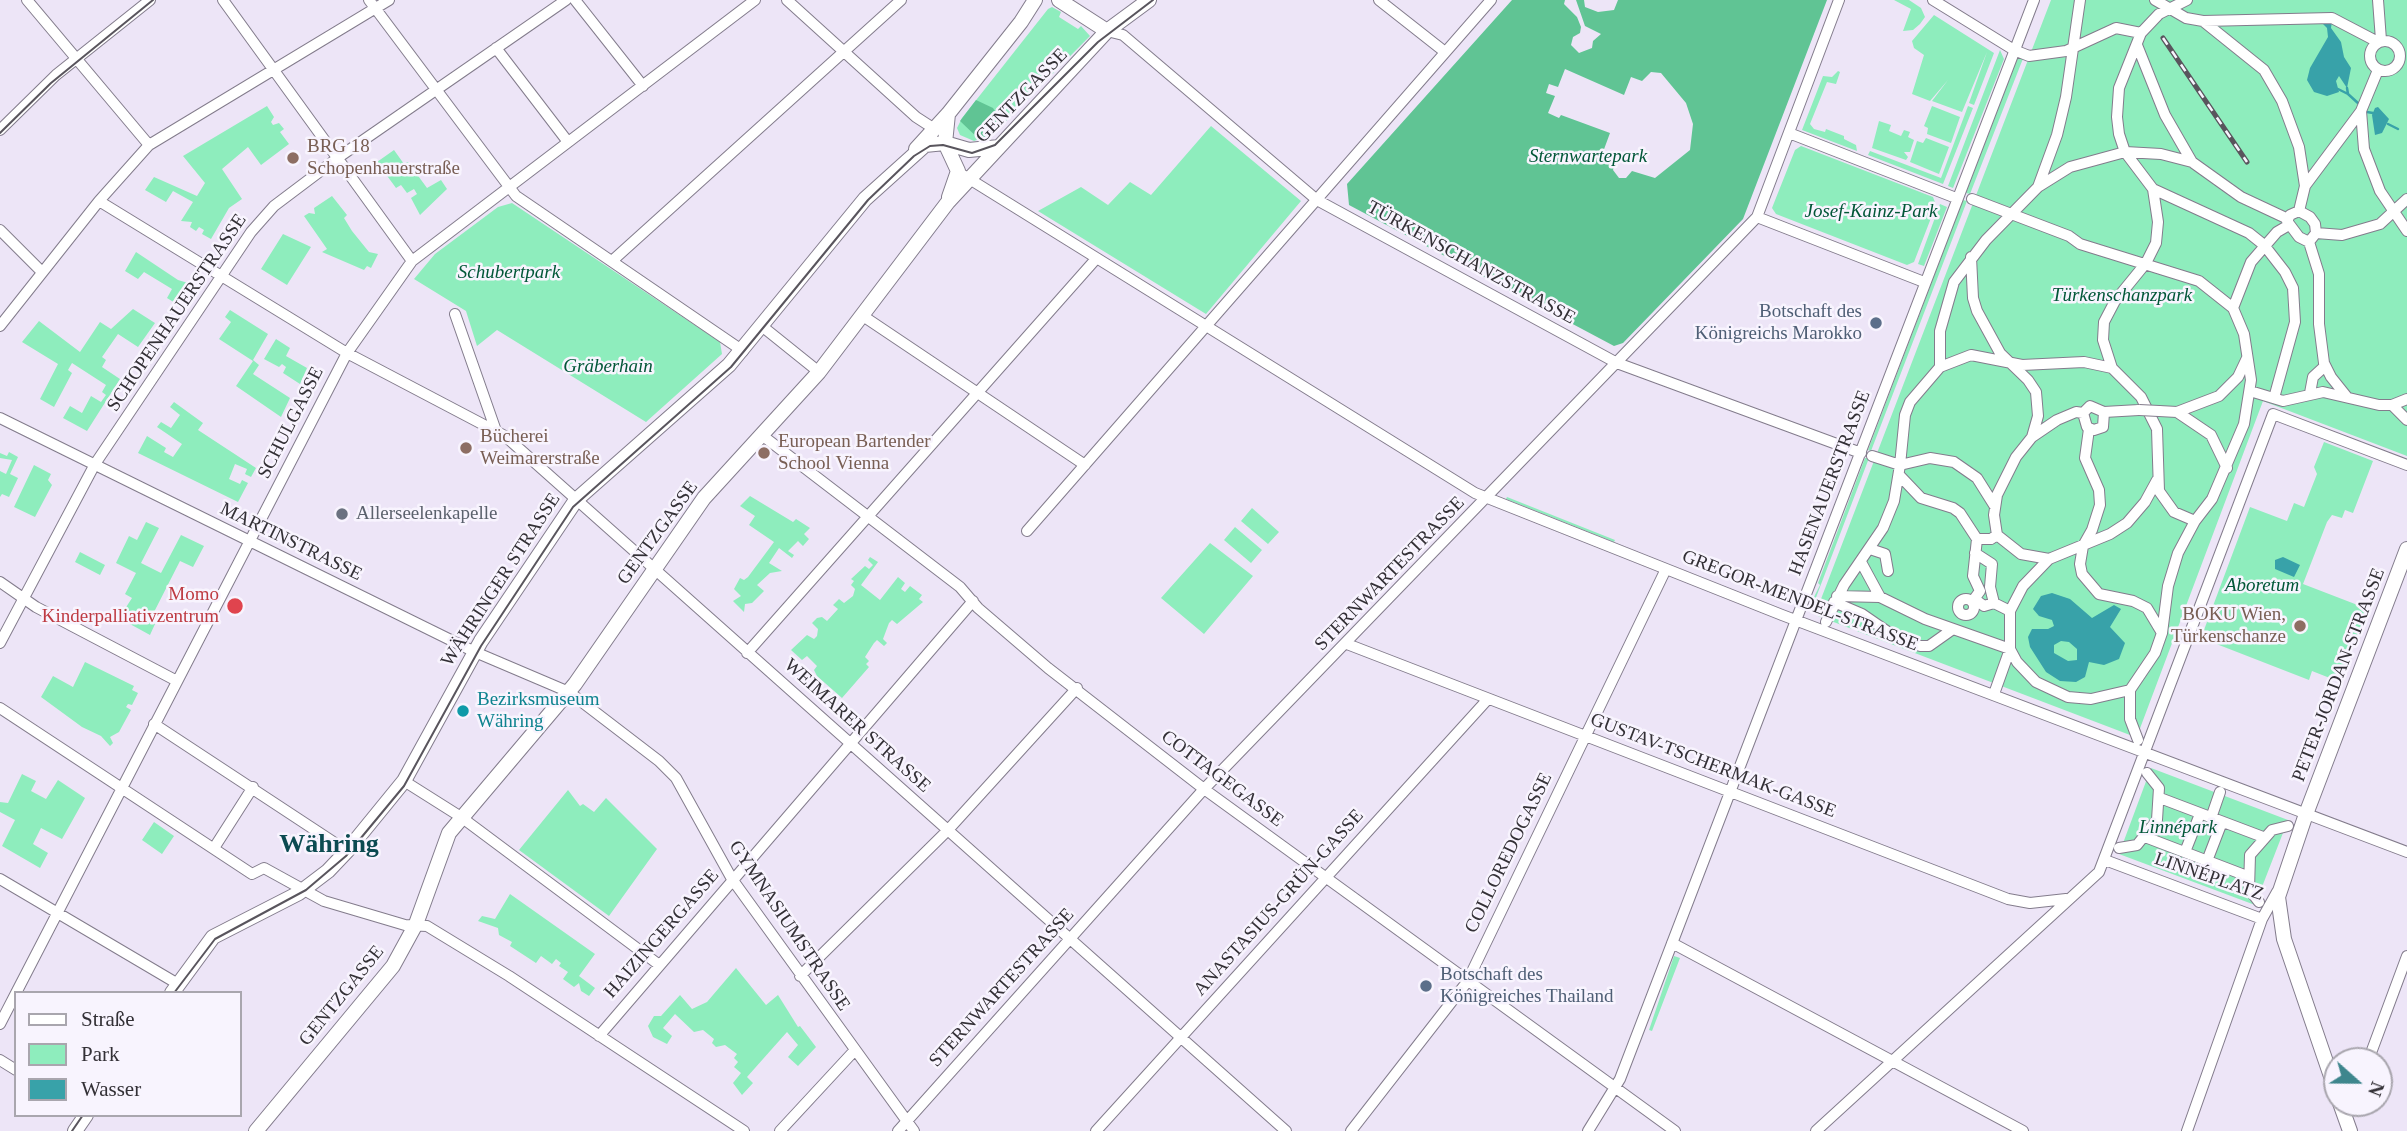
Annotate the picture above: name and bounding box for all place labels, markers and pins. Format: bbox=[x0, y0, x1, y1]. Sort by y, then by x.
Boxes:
place label: BRG 18 Schopenhauerstraße bbox=[307, 136, 460, 180]
marker: BRG 18 Schopenhauerstraße bbox=[285, 150, 301, 166]
place label: Botschaft des Königreichs Marokko bbox=[1695, 301, 1862, 345]
marker: Botschaft des Königreichs Marokko bbox=[1868, 315, 1884, 331]
place label: Bücherei Weimarerstraße bbox=[480, 426, 600, 470]
place label: European Bartender School Vienna bbox=[778, 431, 930, 475]
marker: Bücherei Weimarerstraße bbox=[458, 440, 474, 456]
marker: European Bartender School Vienna bbox=[756, 445, 772, 461]
place label: Allerseelenkapelle bbox=[356, 503, 497, 525]
marker: Allerseelenkapelle bbox=[334, 506, 350, 522]
place label: Momo Kinderpalliativzentrum bbox=[42, 584, 219, 628]
marker: Momo Kinderpalliativzentrum bbox=[225, 596, 245, 616]
place label: BOKU Wien, Türkenschanze bbox=[2171, 604, 2286, 648]
marker: BOKU Wien, Türkenschanze bbox=[2292, 618, 2308, 634]
place label: Bezirksmuseum Währing bbox=[477, 689, 599, 733]
marker: Bezirksmuseum Währing bbox=[455, 703, 471, 719]
place label: Botschaft des Königreiches Thailand bbox=[1440, 964, 1614, 1008]
marker: Botschaft des Königreiches Thailand bbox=[1418, 978, 1434, 994]

